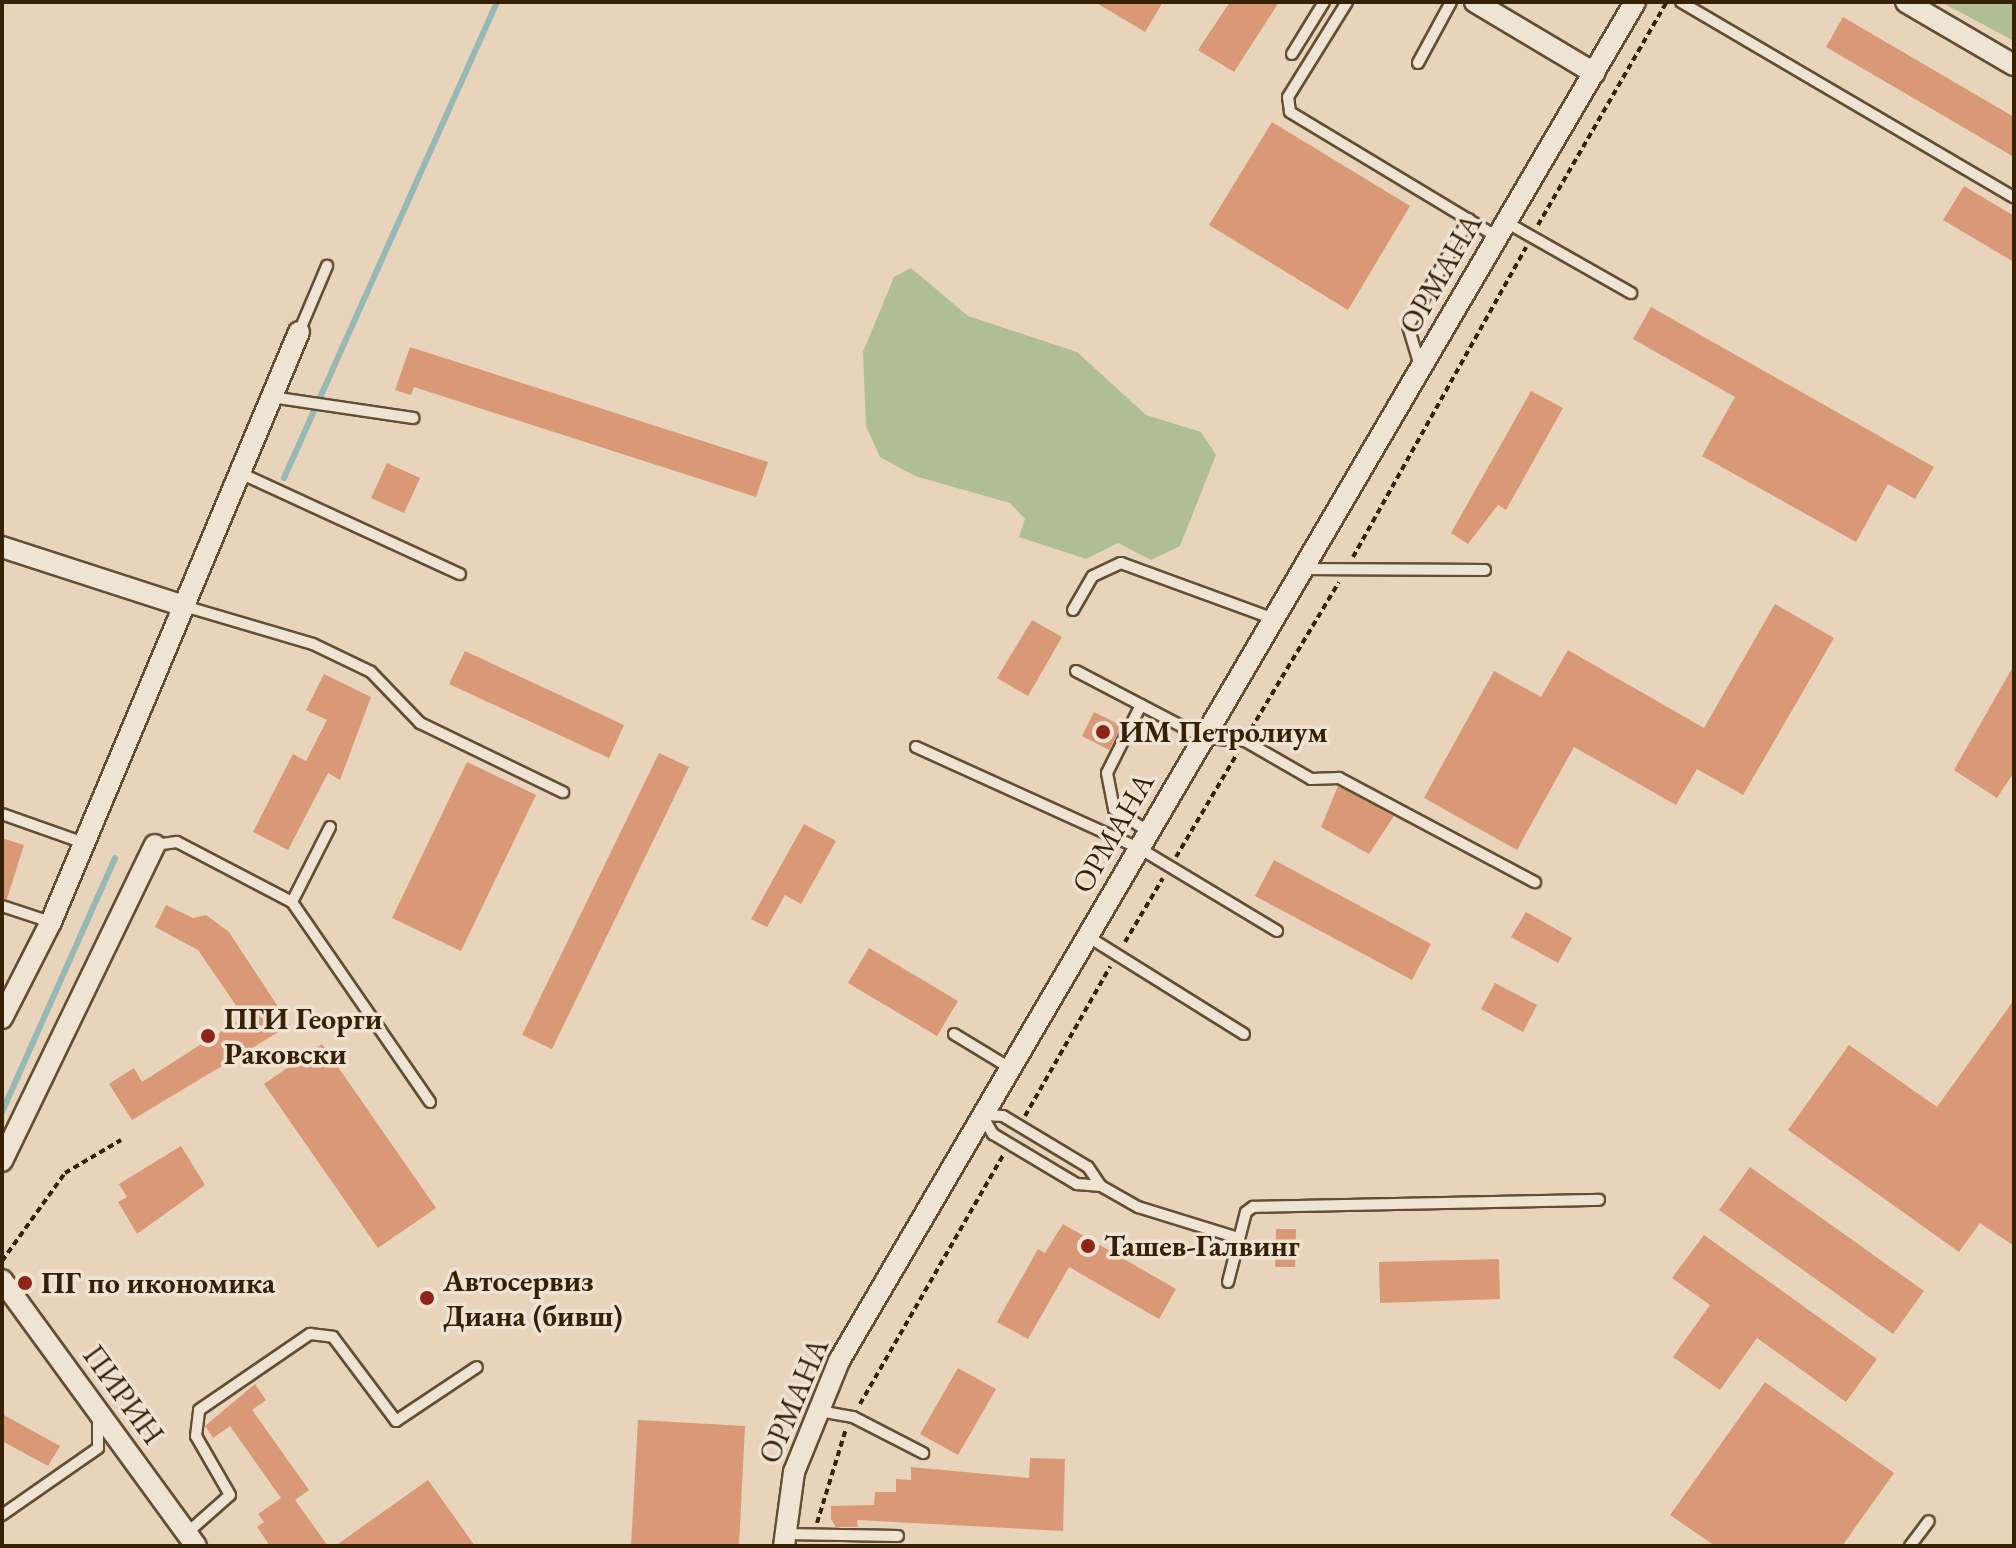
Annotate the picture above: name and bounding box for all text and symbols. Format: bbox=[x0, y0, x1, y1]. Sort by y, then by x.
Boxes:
street label: ОРМАНА bbox=[1392, 208, 1490, 340]
place label: ИМ Петролиум bbox=[1119, 714, 1328, 750]
marker: ИМ Петролиум bbox=[1094, 723, 1112, 741]
street label: ОРМАНА bbox=[1064, 767, 1162, 899]
place label: ПГИ Георги Раковски bbox=[224, 1001, 382, 1072]
marker: ПГИ Георги Раковски bbox=[199, 1027, 217, 1045]
place label: Ташев-Галвинг bbox=[1104, 1228, 1300, 1264]
marker: Ташев-Галвинг bbox=[1079, 1237, 1097, 1255]
place label: Автосервиз Диана (бивш) bbox=[443, 1263, 623, 1334]
place label: ПГ по икономика bbox=[41, 1265, 275, 1301]
marker: ПГ по икономика bbox=[16, 1274, 34, 1292]
marker: Автосервиз Диана (бивш) bbox=[418, 1289, 436, 1307]
street label: ОРМАНА bbox=[752, 1333, 836, 1469]
street label: ПИРИН bbox=[75, 1338, 171, 1452]

